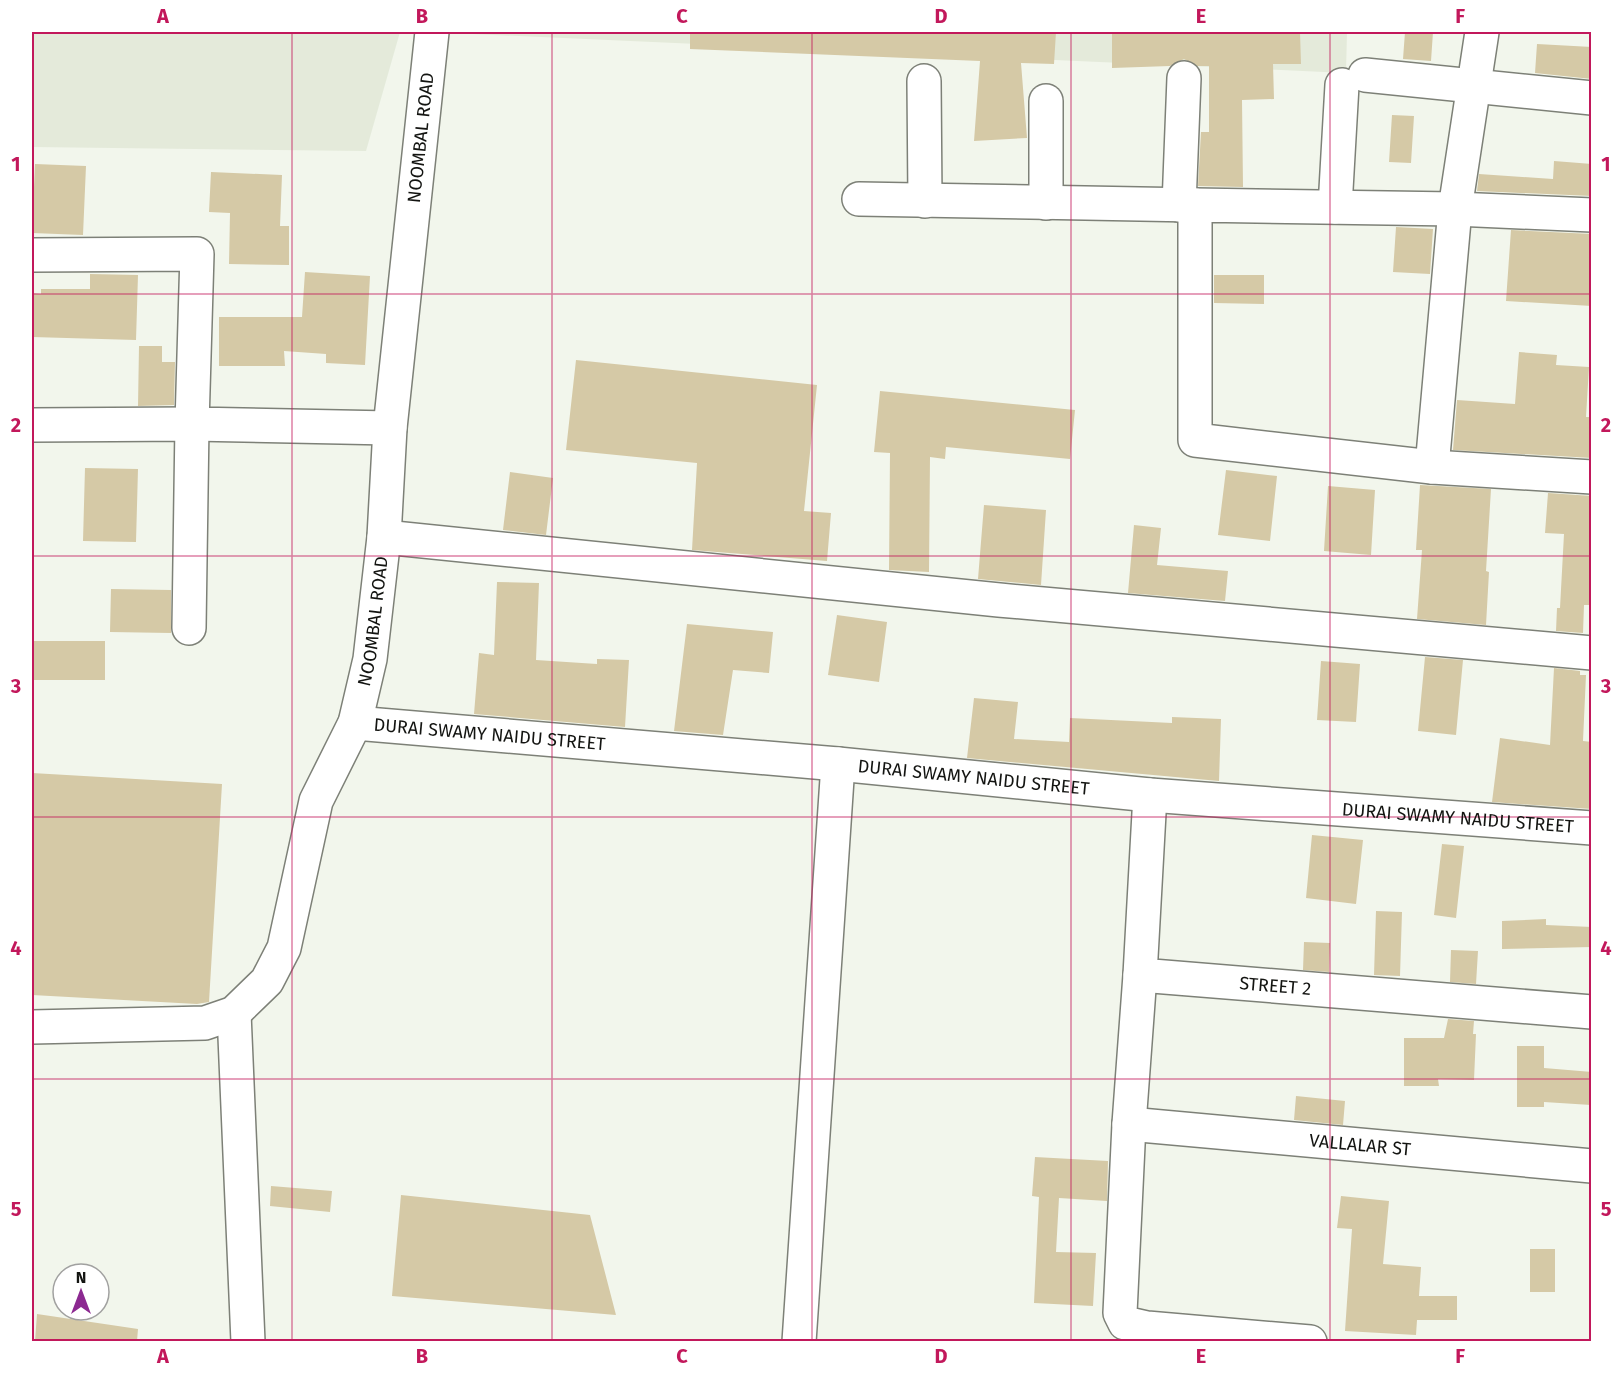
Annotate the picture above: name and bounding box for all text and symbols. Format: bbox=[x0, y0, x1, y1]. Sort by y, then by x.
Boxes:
text: A bbox=[156, 4, 170, 28]
text: B bbox=[416, 4, 428, 28]
text: C bbox=[676, 4, 688, 28]
text: D bbox=[934, 4, 948, 28]
text: E bbox=[1196, 4, 1206, 28]
text: F bbox=[1455, 4, 1465, 28]
street label: NOOMBAL ROAD bbox=[403, 71, 439, 204]
text: 1 bbox=[11, 152, 21, 176]
text: 1 bbox=[1601, 152, 1611, 176]
text: 2 bbox=[11, 413, 21, 437]
text: 2 bbox=[1601, 413, 1611, 437]
street label: NOOMBAL ROAD bbox=[353, 555, 393, 688]
text: 3 bbox=[10, 674, 21, 698]
text: 3 bbox=[1600, 674, 1611, 698]
street label: DURAI SWAMY NAIDU STREET bbox=[373, 714, 607, 755]
street label: DURAI SWAMY NAIDU STREET bbox=[857, 755, 1091, 800]
street label: DURAI SWAMY NAIDU STREET bbox=[1341, 798, 1575, 838]
text: 4 bbox=[10, 936, 22, 960]
text: 4 bbox=[1600, 936, 1612, 960]
street label: STREET 2 bbox=[1239, 972, 1312, 1000]
street label: VALLALAR ST bbox=[1308, 1129, 1413, 1161]
text: 5 bbox=[11, 1197, 22, 1221]
text: 5 bbox=[1601, 1197, 1612, 1221]
north arrow bbox=[51, 1262, 111, 1322]
text: N bbox=[76, 1268, 86, 1287]
text: A bbox=[156, 1344, 170, 1368]
text: B bbox=[416, 1344, 428, 1368]
text: C bbox=[676, 1344, 688, 1368]
text: D bbox=[934, 1344, 948, 1368]
text: E bbox=[1196, 1344, 1206, 1368]
text: F bbox=[1455, 1344, 1465, 1368]

